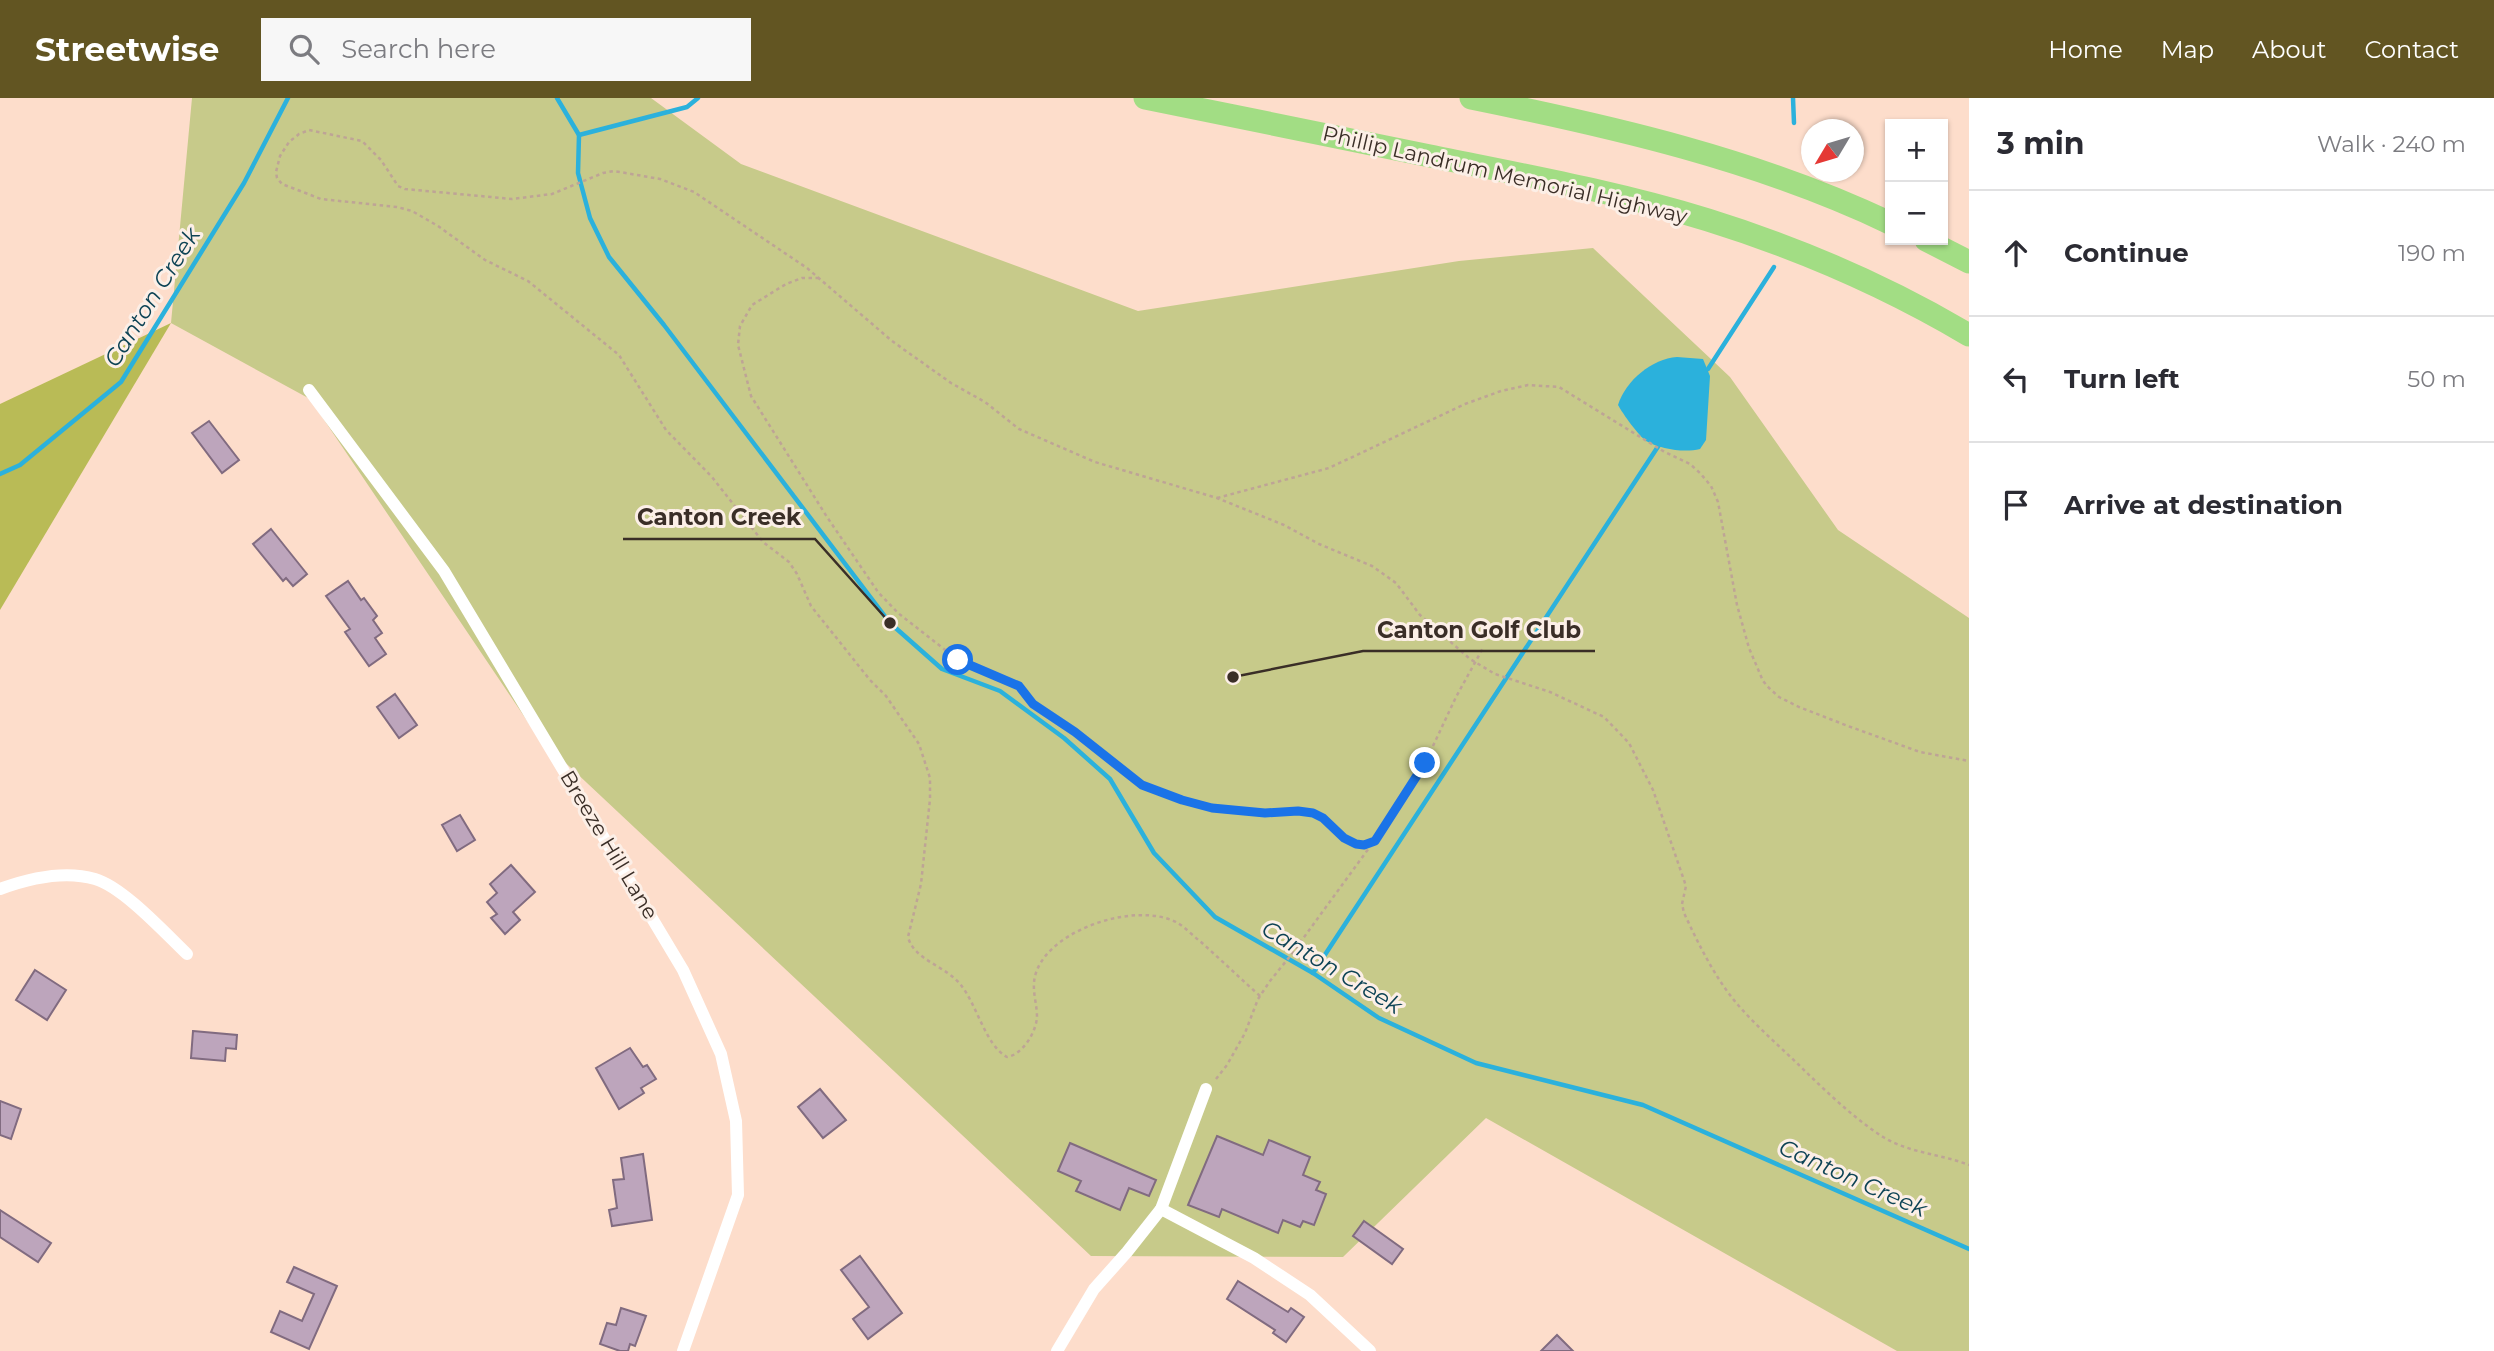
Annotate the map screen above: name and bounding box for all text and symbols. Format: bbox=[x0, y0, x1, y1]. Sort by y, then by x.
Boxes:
search box bbox=[261, 18, 751, 81]
text: Streetwise bbox=[35, 29, 219, 69]
icon: search bbox=[285, 30, 323, 68]
text: Search here bbox=[341, 33, 496, 65]
text: Home bbox=[2048, 35, 2123, 64]
text: Map bbox=[2161, 35, 2214, 64]
text: About bbox=[2252, 35, 2326, 64]
text: Contact bbox=[2364, 35, 2459, 64]
north arrow bbox=[1801, 119, 1864, 182]
map controls bbox=[1885, 119, 1948, 245]
button: + bbox=[1885, 119, 1948, 182]
street label: Phillip Landrum Memorial Highway bbox=[1320, 120, 1690, 229]
text: 3 min bbox=[1997, 125, 2084, 162]
text: Walk · 240 m bbox=[2317, 130, 2466, 158]
button: − bbox=[1885, 182, 1948, 245]
water label: Canton Creek bbox=[98, 221, 207, 372]
icon: ahead bbox=[1997, 234, 2035, 272]
text: Continue bbox=[2064, 237, 2189, 269]
text: 190 m bbox=[2398, 239, 2466, 267]
icon: left bbox=[1997, 360, 2035, 398]
text: Turn left bbox=[2064, 363, 2180, 395]
text: 50 m bbox=[2407, 365, 2466, 393]
icon: arrive bbox=[1997, 486, 2035, 524]
text: Arrive at destination bbox=[2064, 489, 2343, 521]
callout: Canton Creek bbox=[623, 495, 815, 539]
text: Canton Creek bbox=[637, 503, 802, 531]
callout: Canton Golf Club bbox=[1363, 607, 1595, 651]
text: Canton Golf Club bbox=[1377, 616, 1581, 644]
route start bbox=[942, 644, 973, 675]
route end bbox=[1409, 747, 1440, 778]
street label: Breeze Hill Lane bbox=[555, 766, 664, 924]
water label: Canton Creek bbox=[1257, 914, 1408, 1021]
water label: Canton Creek bbox=[1775, 1133, 1933, 1224]

